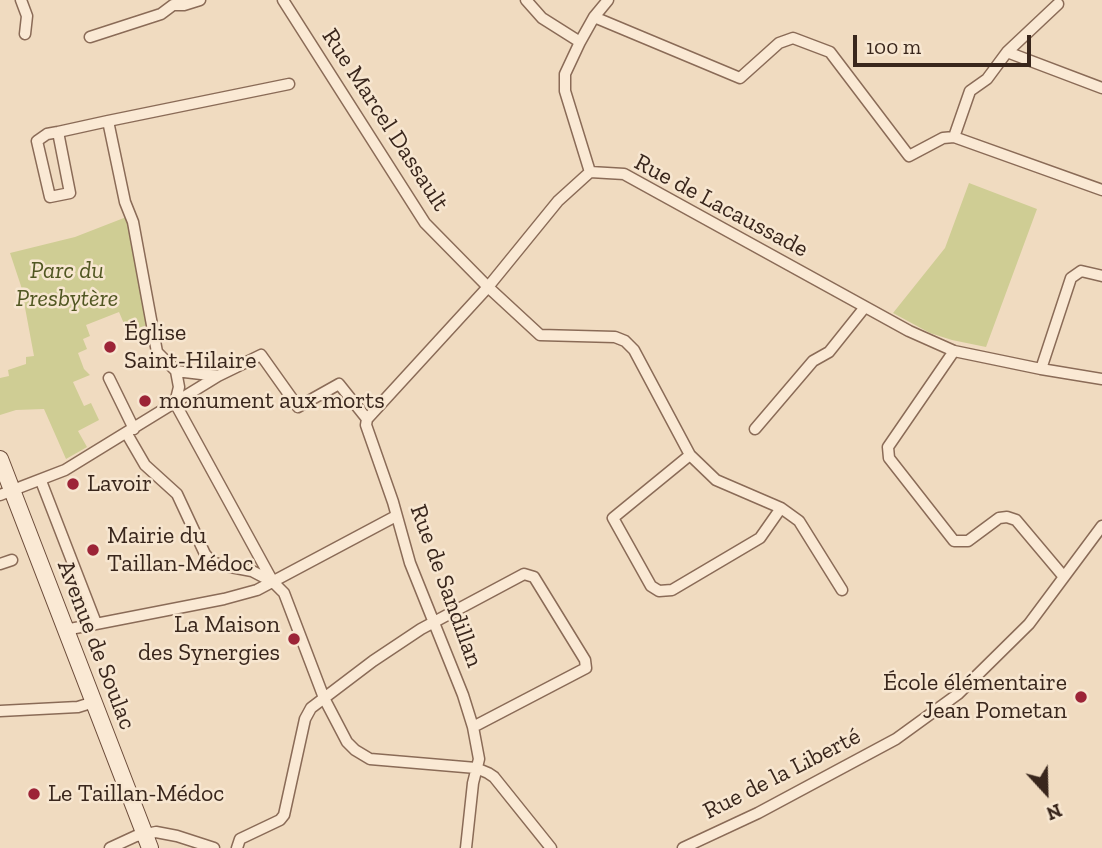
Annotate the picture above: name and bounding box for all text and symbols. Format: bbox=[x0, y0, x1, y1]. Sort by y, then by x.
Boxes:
scale bar bbox=[857, 21, 1036, 65]
street label: Rue Marcel Dassault bbox=[315, 23, 455, 217]
text: 100 m bbox=[866, 34, 921, 59]
street label: Rue de Lacaussade bbox=[629, 148, 813, 264]
park label: Parc du Presbytère bbox=[16, 257, 118, 313]
place label: Église Saint-Hilaire bbox=[124, 319, 256, 375]
marker: Église Saint-Hilaire bbox=[102, 339, 118, 355]
place label: monument aux morts bbox=[159, 387, 385, 415]
marker: monument aux morts bbox=[137, 393, 153, 409]
place label: Lavoir bbox=[87, 470, 152, 498]
marker: Lavoir bbox=[65, 476, 81, 492]
street label: Rue de Sandillan bbox=[403, 501, 489, 671]
place label: Mairie du Taillan-Médoc bbox=[107, 522, 254, 578]
marker: Mairie du Taillan-Médoc bbox=[85, 542, 101, 558]
street label: Avenue de Soulac bbox=[50, 556, 142, 734]
place label: La Maison des Synergies bbox=[138, 611, 280, 667]
marker: La Maison des Synergies bbox=[286, 631, 302, 647]
place label: École élémentaire Jean Pometan bbox=[883, 669, 1067, 725]
marker: École élémentaire Jean Pometan bbox=[1073, 689, 1089, 705]
street label: Rue de la Liberté bbox=[699, 722, 865, 826]
north arrow bbox=[1011, 757, 1081, 827]
place label: Le Taillan-Médoc bbox=[48, 780, 224, 808]
marker: Le Taillan-Médoc bbox=[26, 786, 42, 802]
text: N bbox=[1043, 799, 1065, 825]

